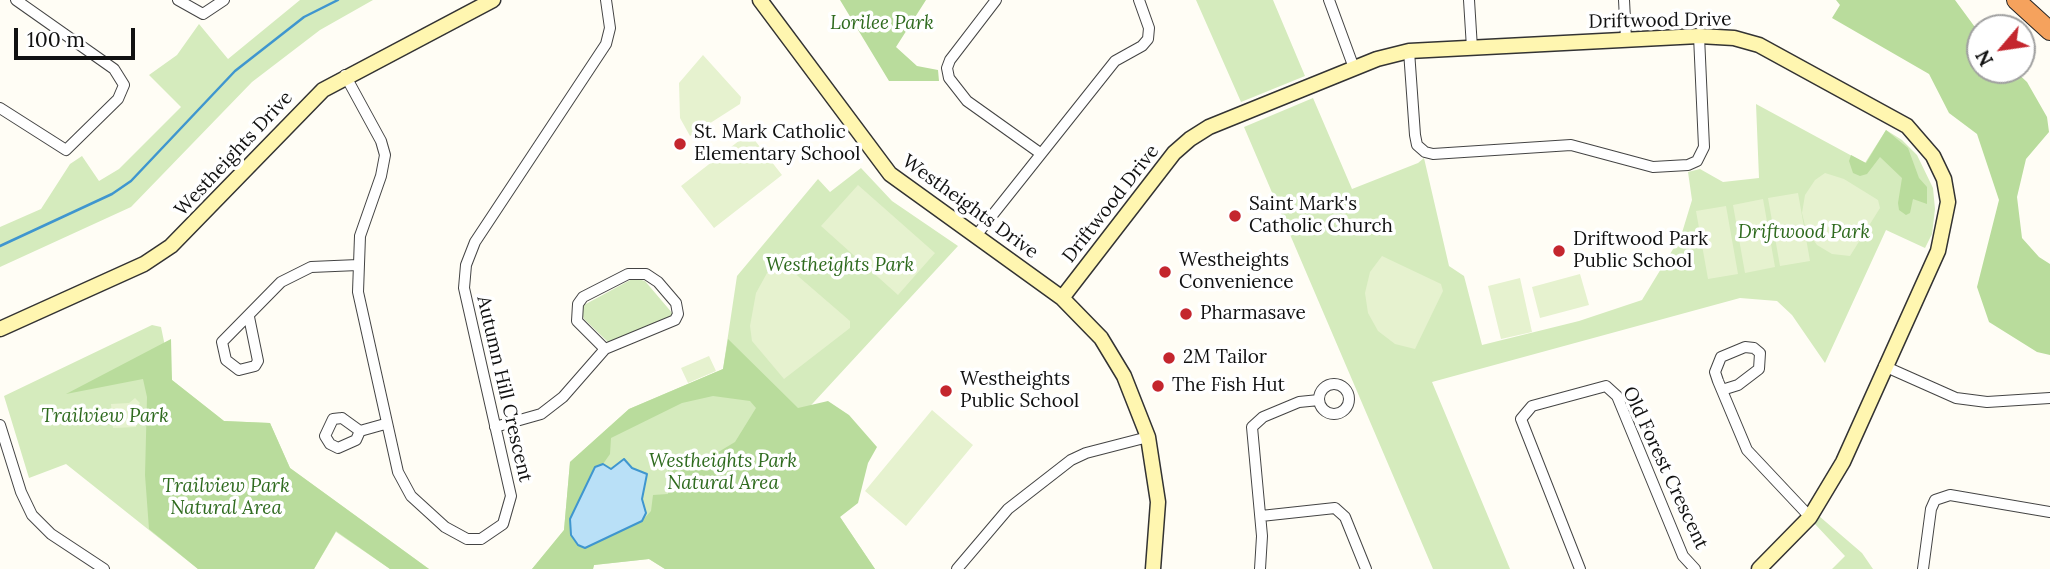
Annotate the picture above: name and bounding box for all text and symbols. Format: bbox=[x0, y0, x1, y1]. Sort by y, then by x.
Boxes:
street label: Driftwood Drive bbox=[1588, 8, 1732, 34]
park label: Lorilee Park bbox=[830, 13, 934, 35]
scale bar bbox=[18, 14, 138, 58]
north arrow bbox=[1966, 14, 2036, 84]
text: 100 m bbox=[27, 26, 85, 53]
text: N bbox=[1970, 46, 1998, 70]
street label: Westheights Drive bbox=[170, 87, 298, 221]
place label: St. Mark Catholic Elementary School bbox=[694, 122, 860, 166]
marker: St. Mark Catholic Elementary School bbox=[672, 136, 688, 152]
street label: Driftwood Drive bbox=[1058, 141, 1164, 267]
street label: Westheights Drive bbox=[898, 150, 1042, 264]
place label: Saint Mark's Catholic Church bbox=[1249, 194, 1393, 238]
marker: Saint Mark's Catholic Church bbox=[1227, 208, 1243, 224]
park label: Driftwood Park bbox=[1738, 222, 1870, 244]
place label: Driftwood Park Public School bbox=[1573, 229, 1708, 273]
marker: Driftwood Park Public School bbox=[1551, 243, 1567, 259]
place label: Westheights Convenience bbox=[1179, 250, 1293, 294]
park label: Westheights Park bbox=[766, 255, 914, 277]
marker: Westheights Convenience bbox=[1157, 264, 1173, 280]
street label: Autumn Hill Crescent bbox=[471, 294, 537, 484]
place label: Pharmasave bbox=[1200, 303, 1306, 325]
marker: Pharmasave bbox=[1178, 306, 1194, 322]
place label: 2M Tailor bbox=[1183, 347, 1267, 369]
marker: 2M Tailor bbox=[1161, 350, 1177, 366]
place label: Westheights Public School bbox=[960, 369, 1079, 413]
place label: The Fish Hut bbox=[1172, 375, 1285, 397]
marker: The Fish Hut bbox=[1150, 378, 1166, 394]
marker: Westheights Public School bbox=[938, 383, 954, 399]
street label: Old Forest Crescent bbox=[1617, 383, 1713, 553]
park label: Trailview Park bbox=[41, 406, 169, 428]
park label: Westheights Park Natural Area bbox=[649, 451, 797, 495]
park label: Trailview Park Natural Area bbox=[162, 476, 290, 520]

